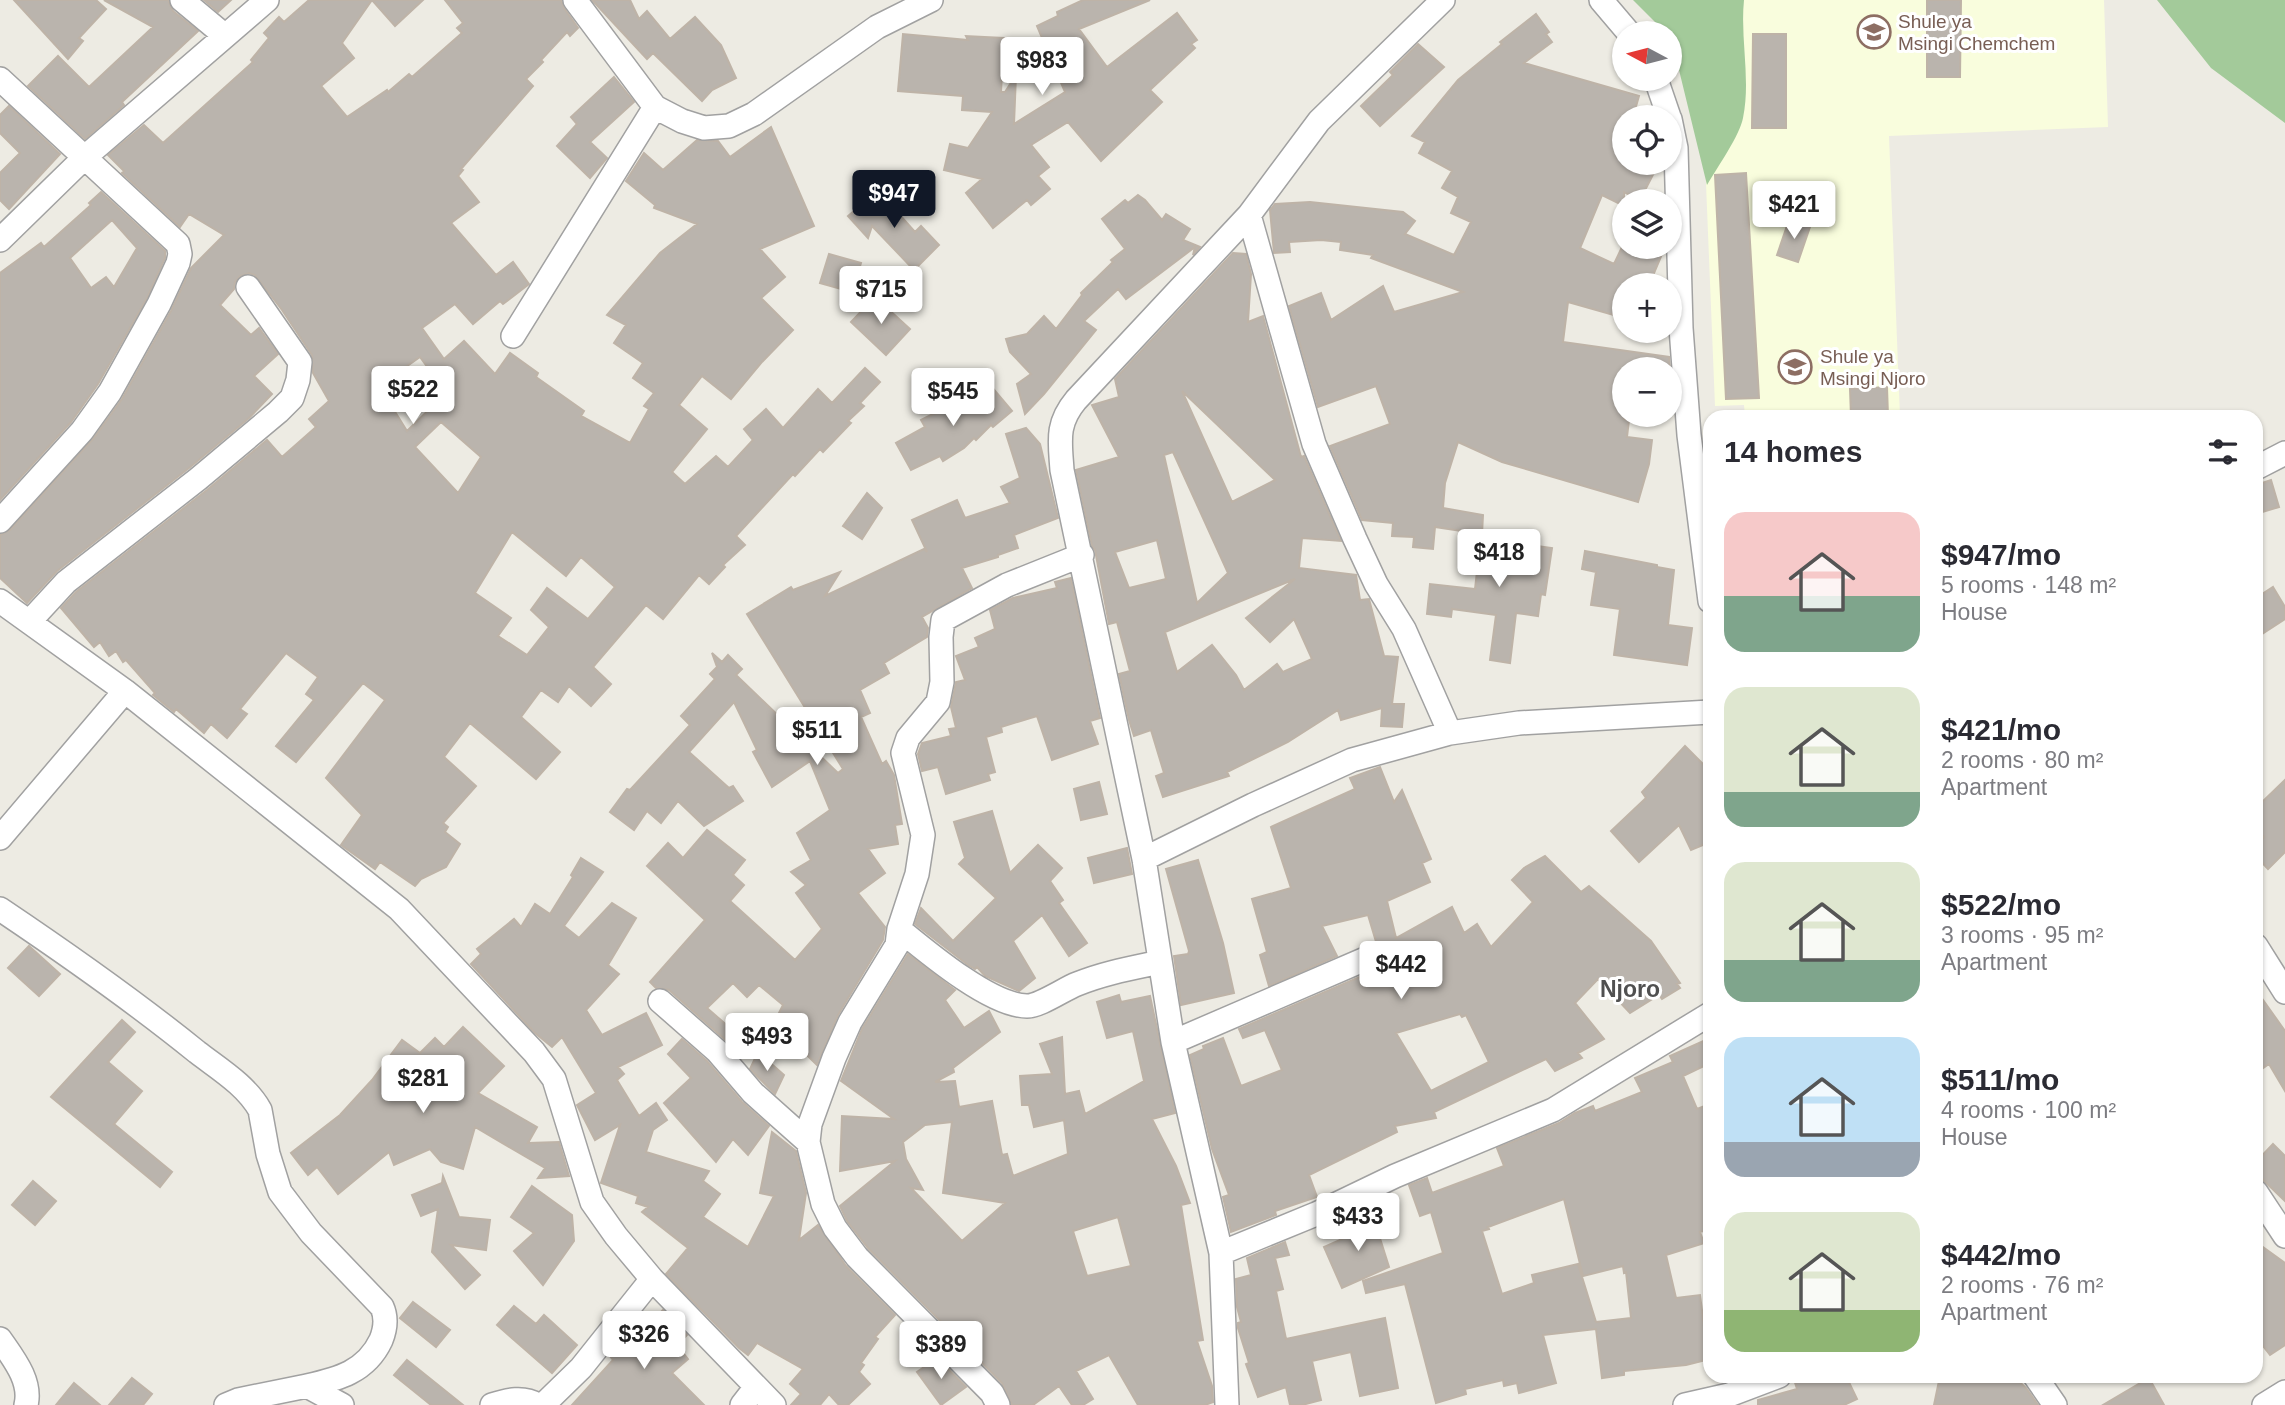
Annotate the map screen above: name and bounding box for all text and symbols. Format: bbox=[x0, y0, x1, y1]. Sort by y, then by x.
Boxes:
place label: Shule ya Msingi Chemchem bbox=[1898, 11, 2055, 54]
school or university icon: Shule ya Msingi Chemchem bbox=[1855, 13, 1893, 51]
north arrow bbox=[1612, 21, 1682, 91]
map controls bbox=[1612, 21, 1682, 427]
pin: $983 bbox=[1001, 38, 1083, 97]
text: $983 bbox=[1016, 47, 1068, 73]
button: locate bbox=[1612, 105, 1682, 175]
pin: $947 bbox=[853, 170, 935, 230]
text: $947 bbox=[868, 180, 920, 206]
pin: $421 bbox=[1753, 182, 1835, 241]
button: layers bbox=[1612, 189, 1682, 259]
text: $421 bbox=[1768, 191, 1820, 217]
pin: $715 bbox=[840, 266, 922, 326]
button: + bbox=[1612, 273, 1682, 343]
text: $715 bbox=[855, 276, 907, 302]
place label: Shule ya Msingi Njoro bbox=[1820, 346, 1926, 389]
school or university icon: Shule ya Msingi Njoro bbox=[1776, 348, 1814, 386]
button: − bbox=[1612, 357, 1682, 427]
pin: $522 bbox=[372, 366, 454, 426]
pin: $545 bbox=[912, 368, 994, 428]
text: $522 bbox=[387, 376, 439, 402]
text: $545 bbox=[927, 378, 979, 404]
icon: filters bbox=[2204, 433, 2242, 471]
text: 14 homes bbox=[1724, 435, 1862, 468]
pin: $418 bbox=[1458, 530, 1540, 589]
text: $947/mo bbox=[1941, 538, 2061, 571]
text: $418 bbox=[1473, 539, 1525, 565]
icon: home bbox=[1780, 540, 1864, 624]
text: 5 rooms · 148 m² bbox=[1941, 572, 2116, 598]
text: House bbox=[1941, 599, 2007, 625]
pin: $511 bbox=[776, 708, 858, 767]
text: $421/mo bbox=[1941, 713, 2061, 746]
icon: home bbox=[1780, 715, 1864, 799]
text: $511 bbox=[792, 717, 842, 743]
text: 2 rooms · 80 m² bbox=[1941, 747, 2103, 773]
text: Apartment bbox=[1941, 774, 2047, 800]
text: $522/mo bbox=[1941, 888, 2061, 921]
icon: home bbox=[1780, 890, 1864, 974]
text: 3 rooms · 95 m² bbox=[1941, 922, 2103, 948]
pin: $442 bbox=[1360, 942, 1442, 1001]
text: Apartment bbox=[1941, 949, 2047, 975]
text: $442 bbox=[1375, 951, 1427, 977]
district label: Njoro bbox=[1600, 976, 1660, 1002]
pin: $493 bbox=[726, 1014, 808, 1073]
text: $493 bbox=[741, 1023, 793, 1049]
pin: $281 bbox=[382, 1056, 464, 1115]
text: $511/mo bbox=[1941, 1063, 2059, 1096]
text: $281 bbox=[397, 1065, 449, 1091]
icon: home bbox=[1780, 1065, 1864, 1149]
text: 4 rooms · 100 m² bbox=[1941, 1097, 2116, 1123]
text: House bbox=[1941, 1124, 2007, 1150]
pin: $433 bbox=[1317, 1194, 1399, 1253]
text: $433 bbox=[1332, 1203, 1384, 1229]
text: $442/mo bbox=[1941, 1238, 2061, 1271]
icon: home bbox=[1780, 1240, 1864, 1324]
text: 2 rooms · 76 m² bbox=[1941, 1272, 2103, 1298]
text: Apartment bbox=[1941, 1299, 2047, 1325]
pin: $326 bbox=[603, 1312, 685, 1371]
text: $326 bbox=[618, 1321, 670, 1347]
pin: $389 bbox=[900, 1322, 982, 1381]
text: $389 bbox=[915, 1331, 967, 1357]

